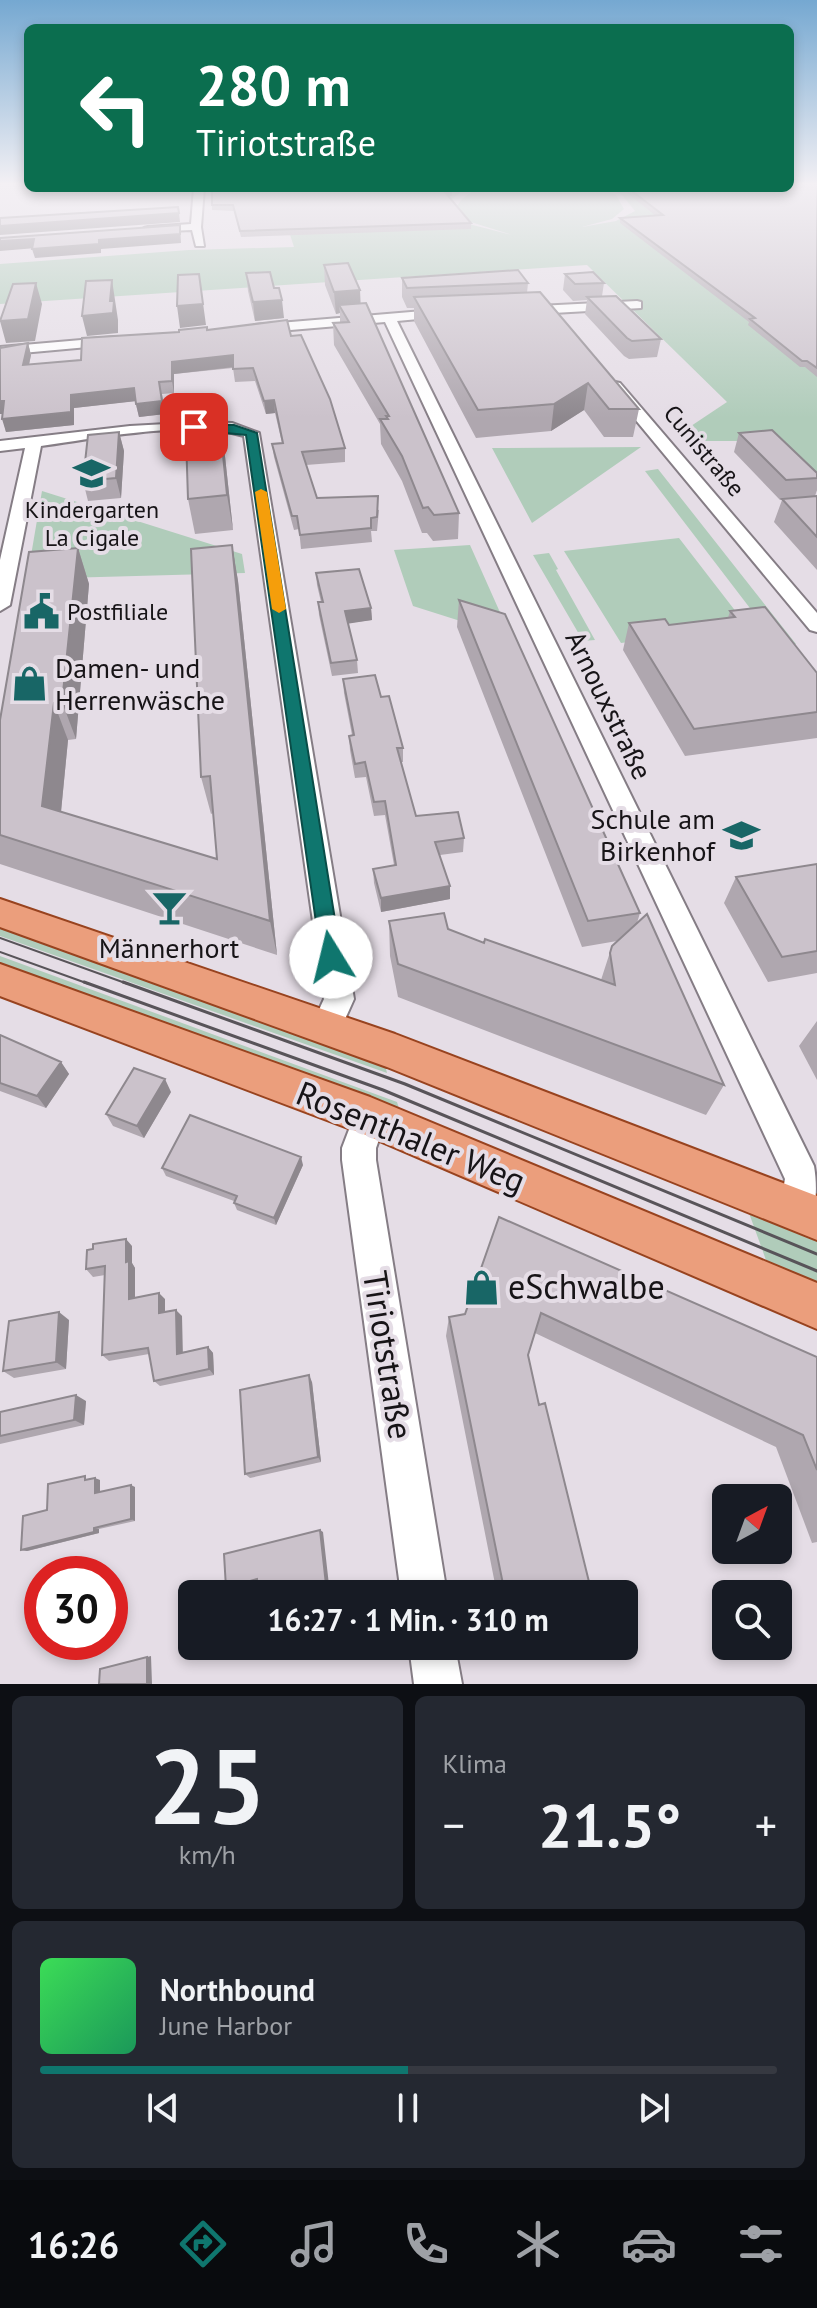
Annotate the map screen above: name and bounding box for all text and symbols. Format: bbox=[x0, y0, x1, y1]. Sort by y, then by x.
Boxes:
text: 280 m bbox=[196, 49, 351, 121]
icon: left bbox=[64, 56, 168, 160]
text: Tiriotstraße bbox=[196, 119, 376, 166]
pin bbox=[160, 393, 228, 461]
street label: Cunistraße bbox=[657, 398, 752, 503]
icon: arrive bbox=[172, 405, 216, 449]
school or university icon: Kindergarten La Cigale bbox=[73, 454, 111, 492]
place label: Kindergarten La Cigale bbox=[25, 494, 159, 553]
public building icon: Postfiliale bbox=[22, 593, 60, 631]
place label: Postfiliale bbox=[67, 596, 168, 627]
street label: Arnouxstraße bbox=[557, 624, 661, 785]
place label: Damen- und Herrenwäsche bbox=[55, 649, 225, 718]
shop icon: Damen- und Herrenwäsche bbox=[10, 665, 48, 703]
place label: Schule am Birkenhof bbox=[591, 800, 716, 869]
school or university icon: Schule am Birkenhof bbox=[722, 816, 760, 854]
bar icon: Männerhort bbox=[150, 889, 188, 927]
position arrow bbox=[289, 915, 373, 999]
place label: Männerhort bbox=[99, 929, 240, 966]
street label: Rosenthaler Weg bbox=[290, 1070, 532, 1202]
place label: eSchwalbe bbox=[508, 1264, 665, 1308]
street label: Tiriotstraße bbox=[354, 1267, 424, 1442]
shop icon: eSchwalbe bbox=[463, 1268, 501, 1306]
north arrow bbox=[712, 1484, 792, 1564]
map controls bbox=[712, 1484, 792, 1660]
speed limit sign: 30 bbox=[24, 1556, 128, 1660]
button: search bbox=[712, 1580, 792, 1660]
text: 16:27 · 1 Min. · 310 m bbox=[267, 1600, 549, 1639]
text: 25 bbox=[148, 1718, 266, 1853]
text: Klima bbox=[443, 1747, 507, 1780]
text: 21.5° bbox=[538, 1786, 681, 1864]
text: − bbox=[443, 1796, 465, 1853]
text: + bbox=[755, 1796, 777, 1853]
text: km/h bbox=[179, 1838, 236, 1871]
text: Northbound bbox=[160, 1970, 315, 2009]
text: June Harbor bbox=[160, 2009, 292, 2042]
icon: previous bbox=[141, 2086, 185, 2130]
icon: pause bbox=[386, 2086, 430, 2130]
icon: next bbox=[632, 2086, 676, 2130]
icon: directions bbox=[175, 2216, 231, 2272]
icon: music bbox=[286, 2216, 342, 2272]
icon: phone bbox=[398, 2216, 454, 2272]
icon: climate bbox=[510, 2216, 566, 2272]
icon: car bbox=[621, 2216, 677, 2272]
icon: filters bbox=[733, 2216, 789, 2272]
text: 16:26 bbox=[28, 2221, 119, 2268]

